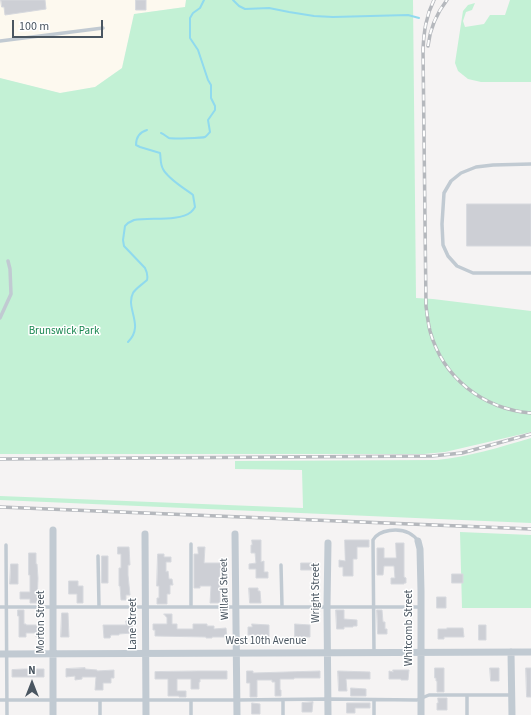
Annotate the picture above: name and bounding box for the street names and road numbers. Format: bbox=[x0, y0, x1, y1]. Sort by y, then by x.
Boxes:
street label: Willard Street bbox=[218, 558, 232, 620]
street label: Wright Street bbox=[310, 563, 324, 623]
street label: Morton Street bbox=[35, 590, 49, 654]
street label: Whitcomb Street bbox=[403, 590, 417, 666]
street label: Lane Street bbox=[127, 598, 141, 650]
street label: West 10th Avenue bbox=[225, 635, 307, 649]

